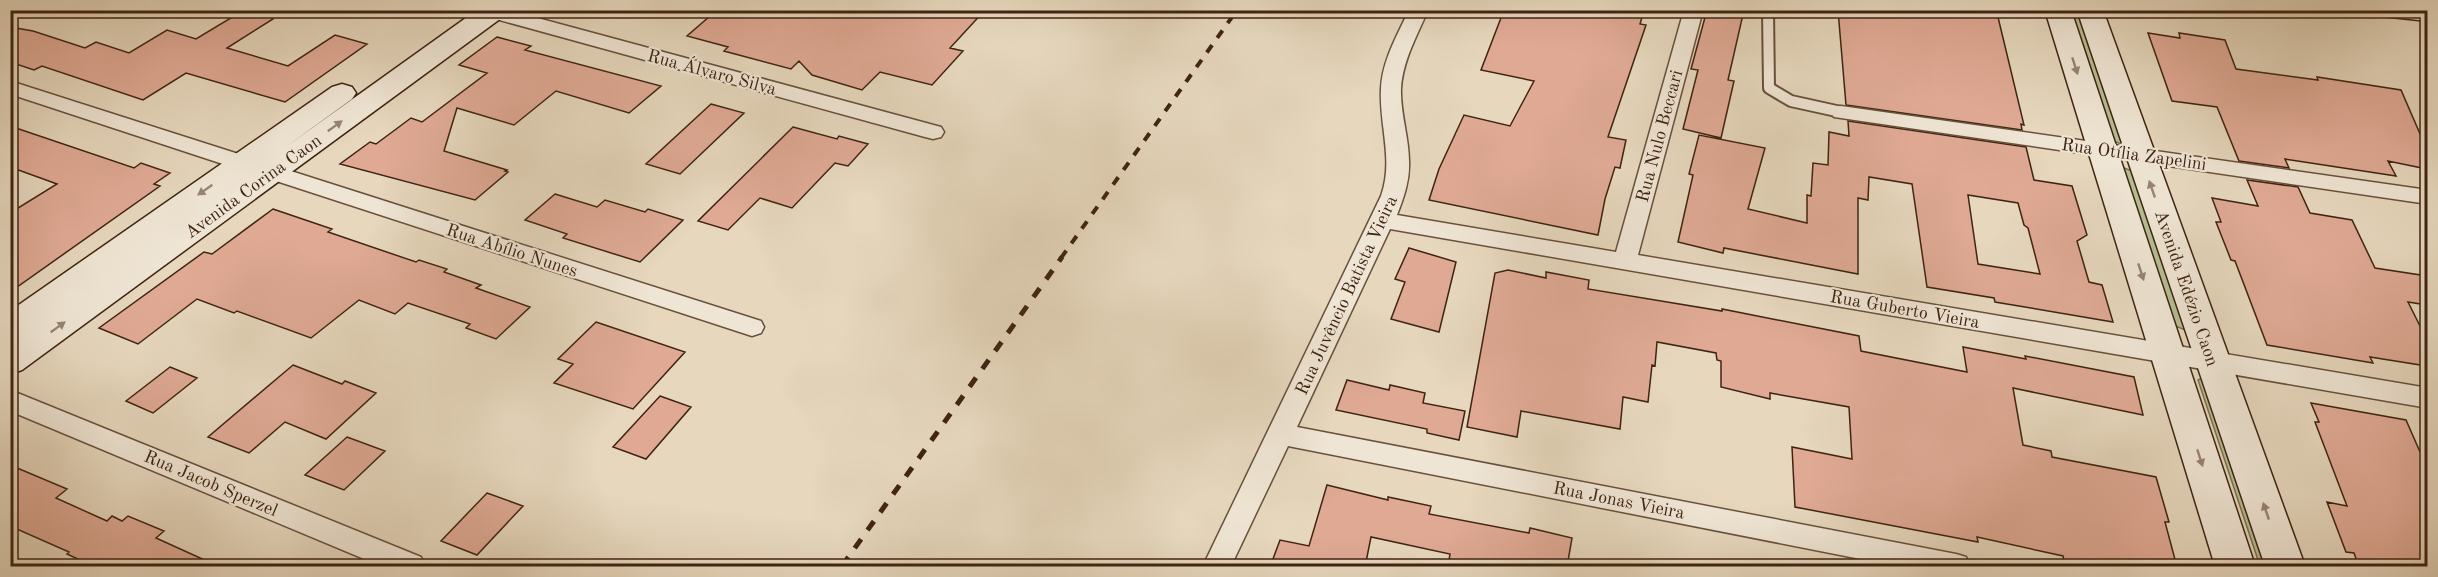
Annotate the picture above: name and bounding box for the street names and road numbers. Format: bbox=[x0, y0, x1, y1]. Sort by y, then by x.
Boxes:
street label: Rua Álvaro Silva bbox=[645, 43, 779, 99]
street label: Rua Nulo Beccari bbox=[1634, 68, 1686, 204]
street label: Avenida Corina Caon bbox=[182, 131, 325, 242]
street label: Rua Otília Zapelini bbox=[2060, 136, 2208, 174]
street label: Rua Juvêncio Batista Vieira bbox=[1293, 193, 1401, 398]
street label: Avenida Edézio Caon bbox=[2151, 208, 2221, 369]
street label: Rua Abílio Nunes bbox=[444, 221, 580, 281]
street label: Rua Guberto Vieira bbox=[1829, 288, 1981, 332]
street label: Rua Jacob Sperzel bbox=[141, 448, 280, 520]
street label: Rua Jonas Vieira bbox=[1551, 479, 1686, 523]

